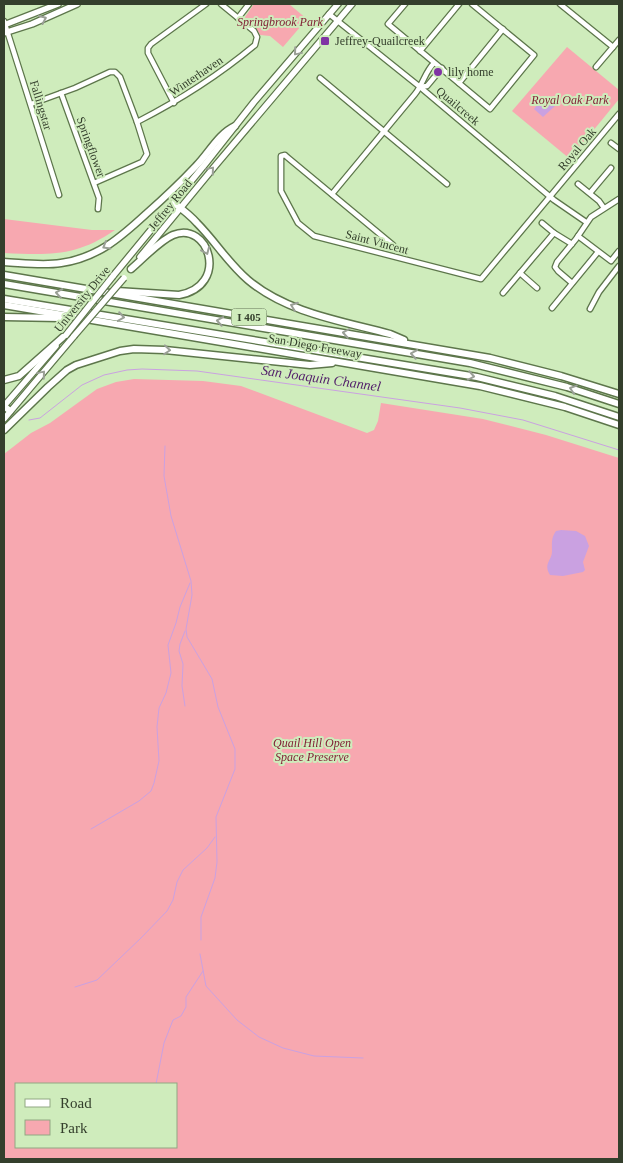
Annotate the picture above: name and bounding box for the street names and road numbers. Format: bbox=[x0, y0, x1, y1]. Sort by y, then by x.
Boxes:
street label: Winterhaven bbox=[167, 53, 225, 99]
street label: Fallingstar bbox=[27, 78, 55, 132]
street label: Quailcreek bbox=[433, 84, 483, 128]
street label: Springflower bbox=[74, 115, 108, 179]
street label: Royal Oak bbox=[555, 125, 599, 173]
street label: Jeffrey Road bbox=[145, 177, 195, 233]
street label: Saint Vincent bbox=[344, 227, 411, 257]
street label: University Drive bbox=[51, 263, 113, 335]
road number: I 405 bbox=[232, 308, 266, 326]
street label: San Diego Freeway bbox=[267, 331, 363, 361]

